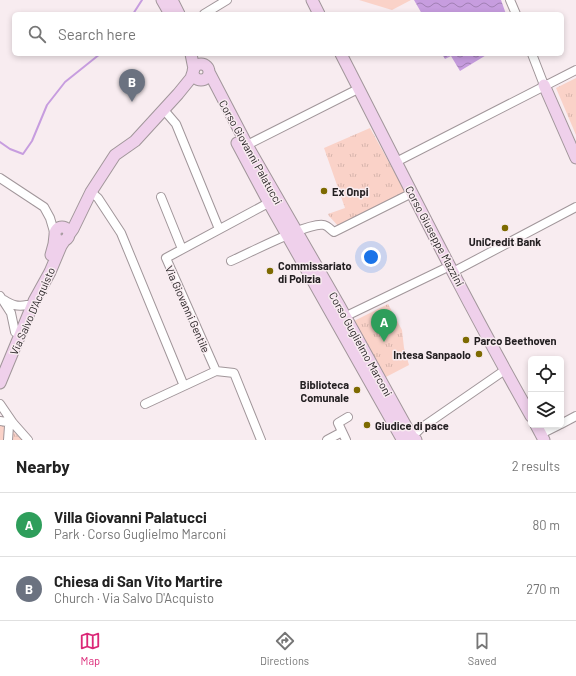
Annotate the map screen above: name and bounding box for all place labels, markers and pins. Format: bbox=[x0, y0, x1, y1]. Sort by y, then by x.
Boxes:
pin: B bbox=[119, 69, 145, 102]
place label: Ex Onpi bbox=[332, 185, 369, 198]
marker: Ex Onpi bbox=[319, 186, 329, 196]
marker: UniCredit Bank bbox=[500, 223, 510, 233]
place label: UniCredit Bank bbox=[469, 235, 541, 248]
place label: Commissariato di Polizia bbox=[278, 259, 352, 285]
marker: Commissariato di Polizia bbox=[265, 266, 275, 276]
pin: A bbox=[371, 309, 397, 342]
place label: Parco Beethoven bbox=[474, 334, 557, 347]
marker: Parco Beethoven bbox=[461, 335, 471, 345]
place label: Intesa Sanpaolo bbox=[393, 348, 471, 361]
marker: Intesa Sanpaolo bbox=[474, 349, 484, 359]
place label: Biblioteca Comunale bbox=[300, 378, 349, 404]
marker: Biblioteca Comunale bbox=[352, 385, 362, 395]
place label: Giudice di pace bbox=[375, 419, 449, 432]
marker: Giudice di pace bbox=[362, 420, 372, 430]

